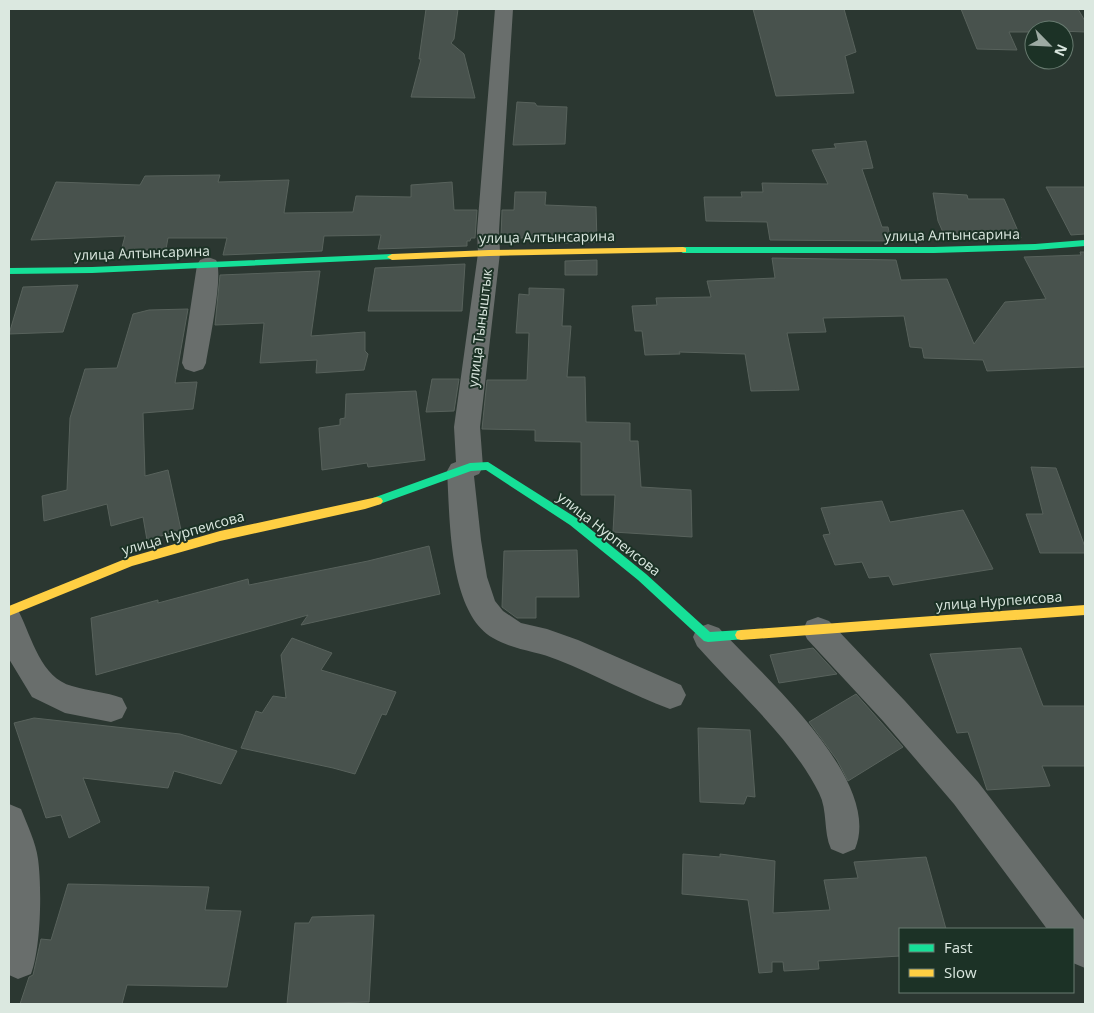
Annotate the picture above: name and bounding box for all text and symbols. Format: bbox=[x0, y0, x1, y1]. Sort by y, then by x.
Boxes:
north arrow bbox=[1024, 20, 1074, 70]
text: N bbox=[1050, 41, 1072, 60]
street label: улица Алтынсарина bbox=[884, 224, 1020, 245]
street label: улица Алтынсарина bbox=[479, 226, 615, 247]
street label: улица Алтынсарина bbox=[74, 241, 210, 264]
street label: улица Тыныштык bbox=[463, 267, 496, 388]
street label: улица Нурпеисова bbox=[554, 487, 665, 580]
street label: улица Нурпеисова bbox=[119, 506, 246, 559]
street label: улица Нурпеисова bbox=[935, 587, 1063, 614]
legend bbox=[899, 928, 1074, 993]
text: Fast bbox=[944, 937, 973, 957]
text: Slow bbox=[944, 962, 977, 982]

